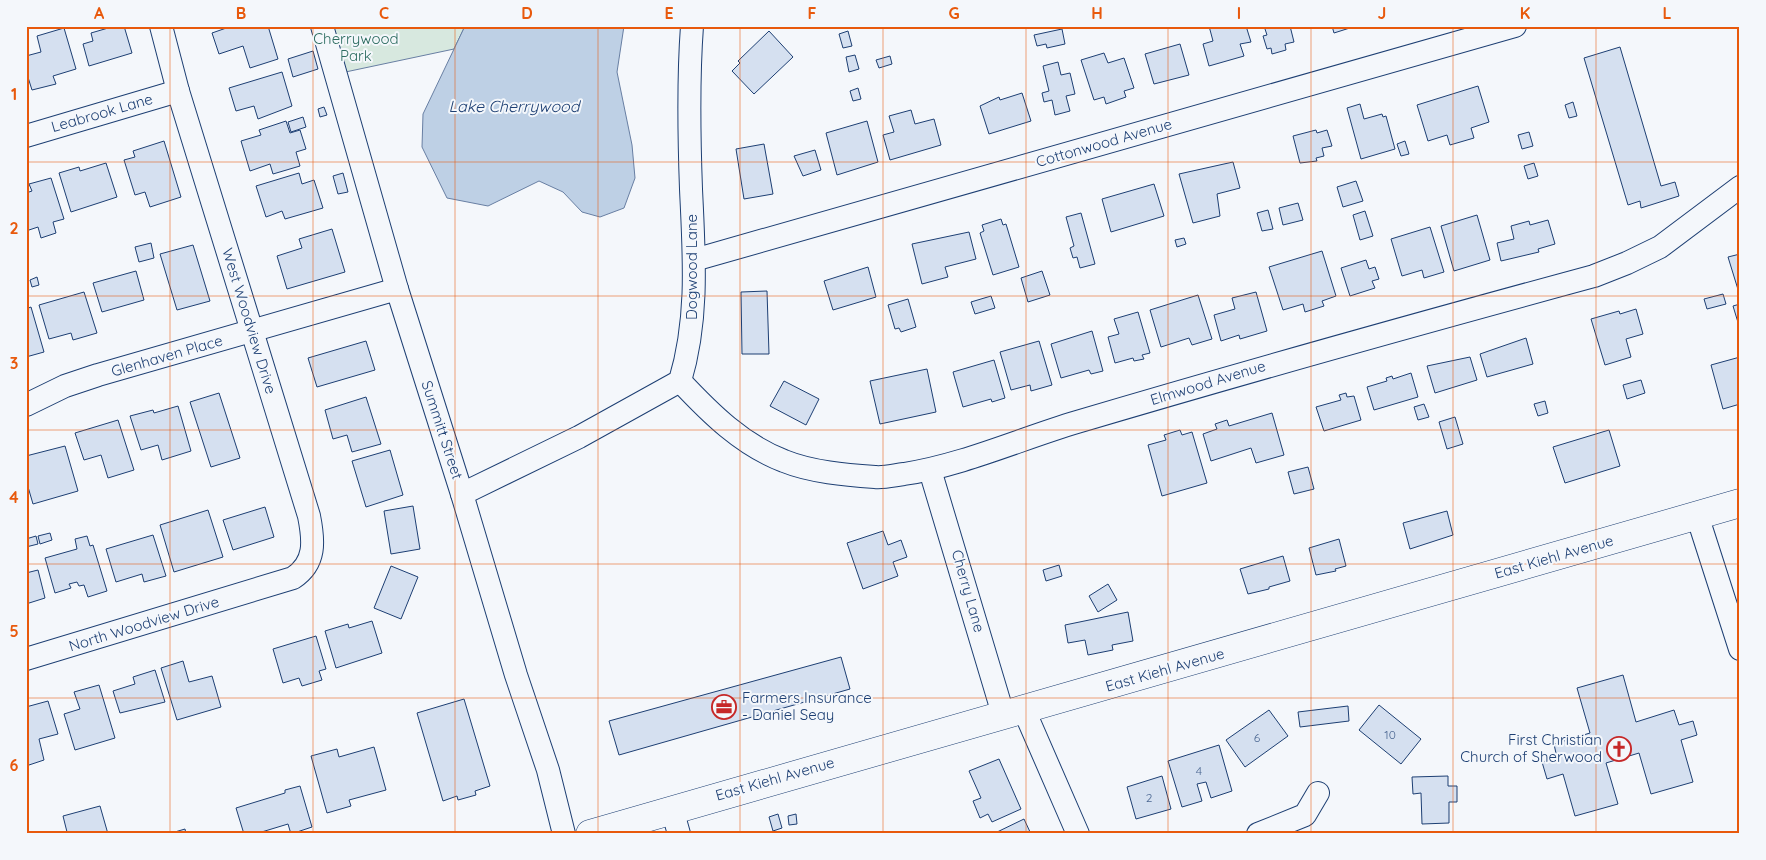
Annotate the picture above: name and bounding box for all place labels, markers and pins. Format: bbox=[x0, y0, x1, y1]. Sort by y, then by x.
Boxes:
place label: Farmers Insurance - Daniel Seay bbox=[742, 688, 872, 724]
office icon: Farmers Insurance - Daniel Seay bbox=[711, 694, 737, 720]
place label: First Christian Church of Sherwood bbox=[1460, 730, 1602, 766]
church icon: First Christian Church of Sherwood bbox=[1606, 736, 1632, 762]

